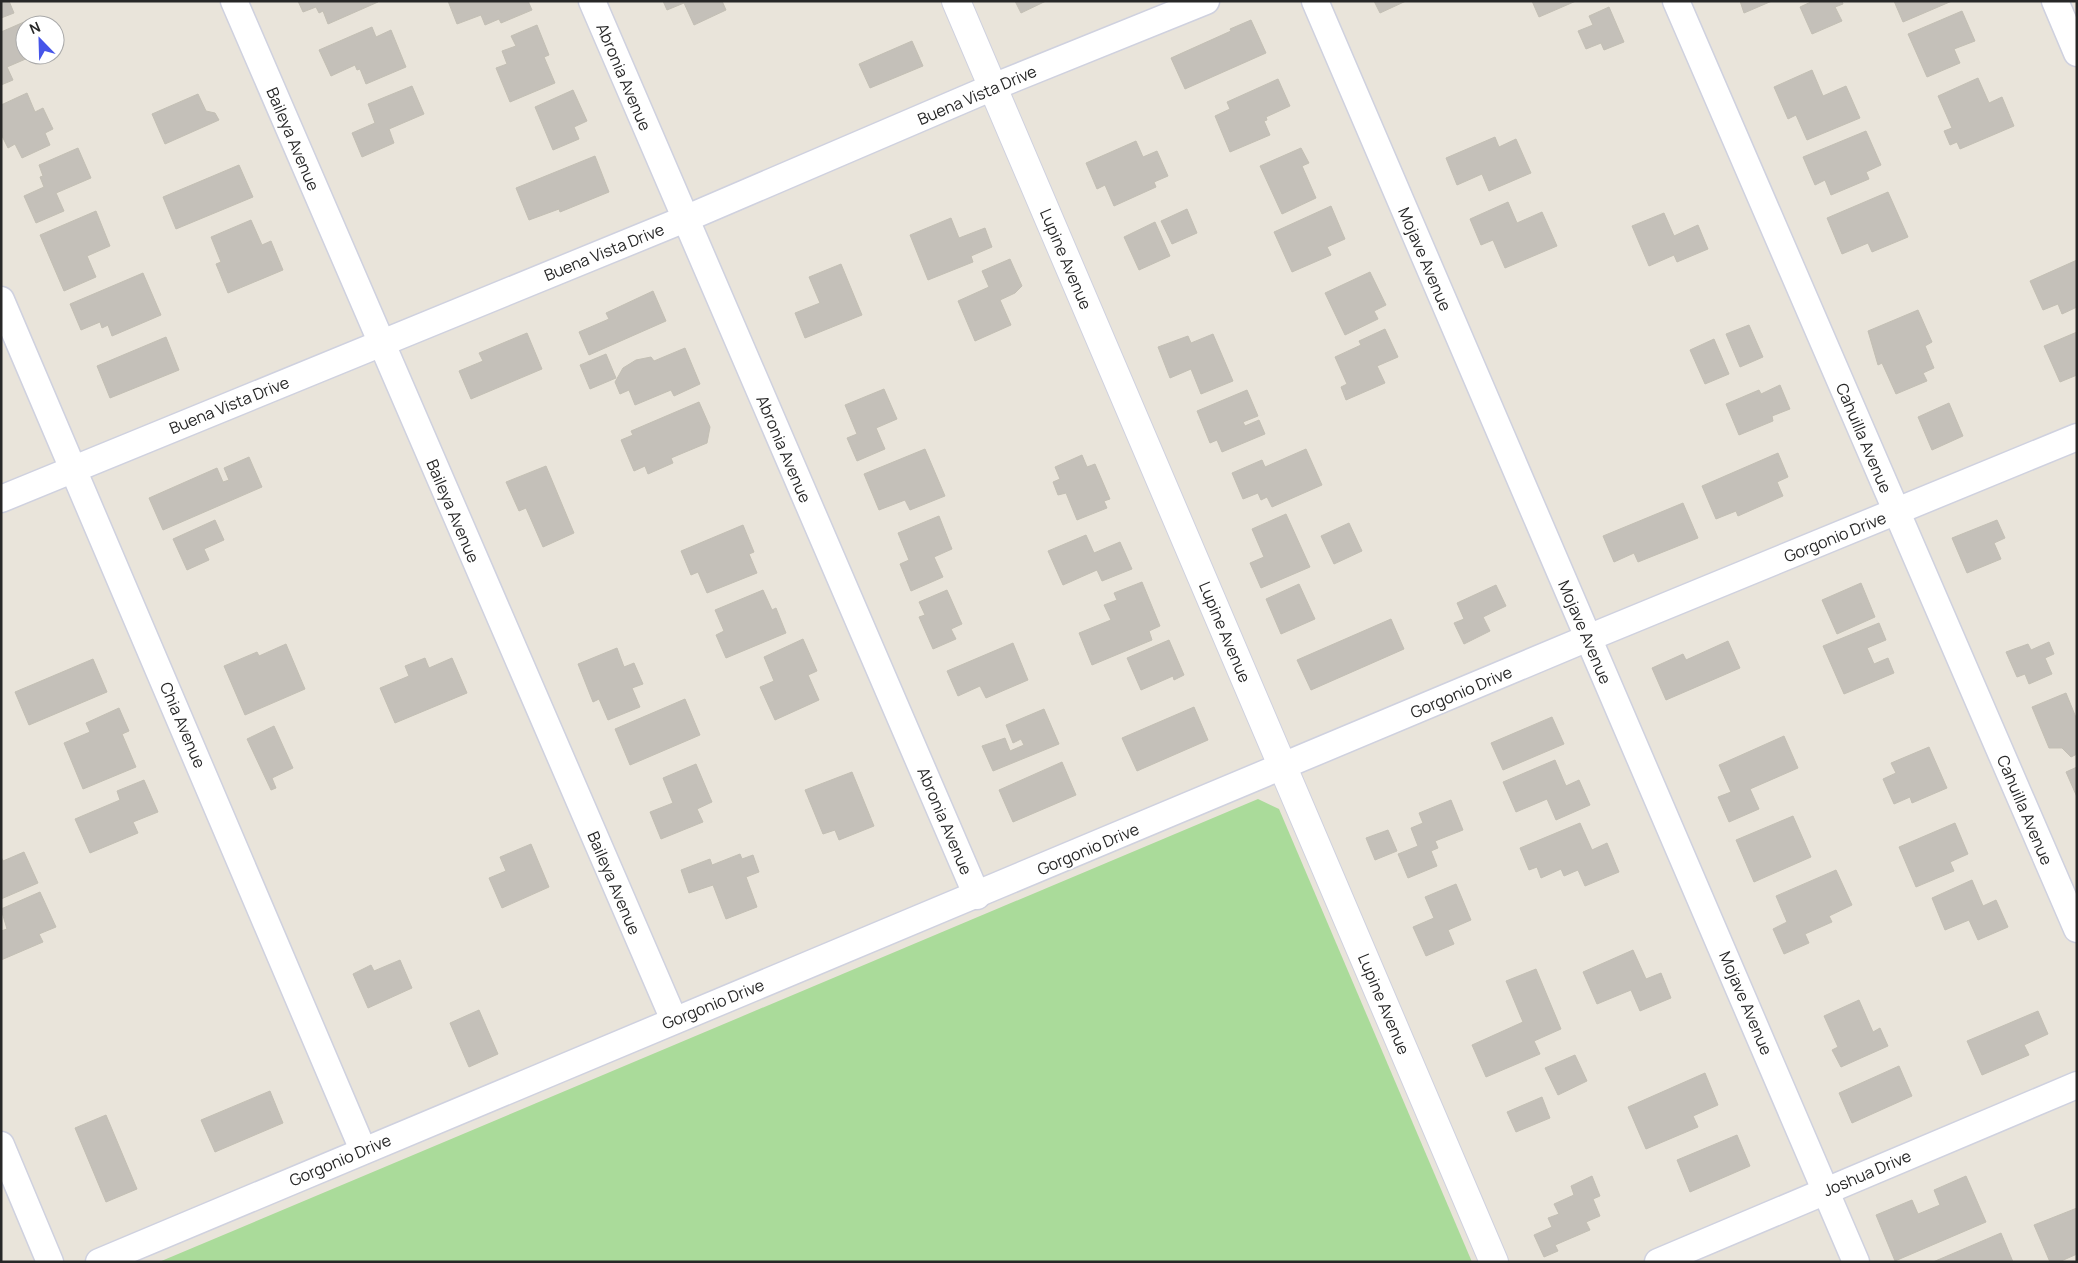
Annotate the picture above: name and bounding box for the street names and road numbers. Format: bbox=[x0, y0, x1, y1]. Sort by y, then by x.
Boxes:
street label: Abronia Avenue bbox=[591, 20, 657, 134]
street label: Buena Vista Drive bbox=[914, 60, 1040, 130]
street label: Baileya Avenue bbox=[261, 84, 325, 194]
street label: Mojave Avenue bbox=[1393, 204, 1457, 314]
street label: Lupine Avenue bbox=[1035, 205, 1097, 313]
street label: Buena Vista Drive bbox=[541, 218, 667, 286]
street label: Buena Vista Drive bbox=[166, 371, 292, 439]
street label: Cahuilla Avenue bbox=[1831, 380, 1897, 496]
street label: Abronia Avenue bbox=[751, 392, 817, 506]
street label: Baileya Avenue bbox=[421, 456, 485, 566]
street label: Gorgonio Drive bbox=[1781, 506, 1889, 568]
street label: Mojave Avenue bbox=[1553, 577, 1617, 687]
street label: Lupine Avenue bbox=[1194, 578, 1256, 686]
street label: Gorgonio Drive bbox=[1407, 661, 1515, 723]
street label: Chia Avenue bbox=[155, 679, 211, 771]
street label: Cahuilla Avenue bbox=[1992, 752, 2058, 868]
street label: Abronia Avenue bbox=[912, 764, 978, 878]
street label: Gorgonio Drive bbox=[1034, 818, 1142, 880]
street label: Baileya Avenue bbox=[582, 828, 646, 938]
street label: Mojave Avenue bbox=[1714, 948, 1778, 1058]
street label: Lupine Avenue bbox=[1353, 950, 1415, 1058]
street label: Gorgonio Drive bbox=[659, 973, 767, 1035]
street label: Gorgonio Drive bbox=[286, 1129, 394, 1191]
street label: Joshua Drive bbox=[1820, 1145, 1914, 1201]

